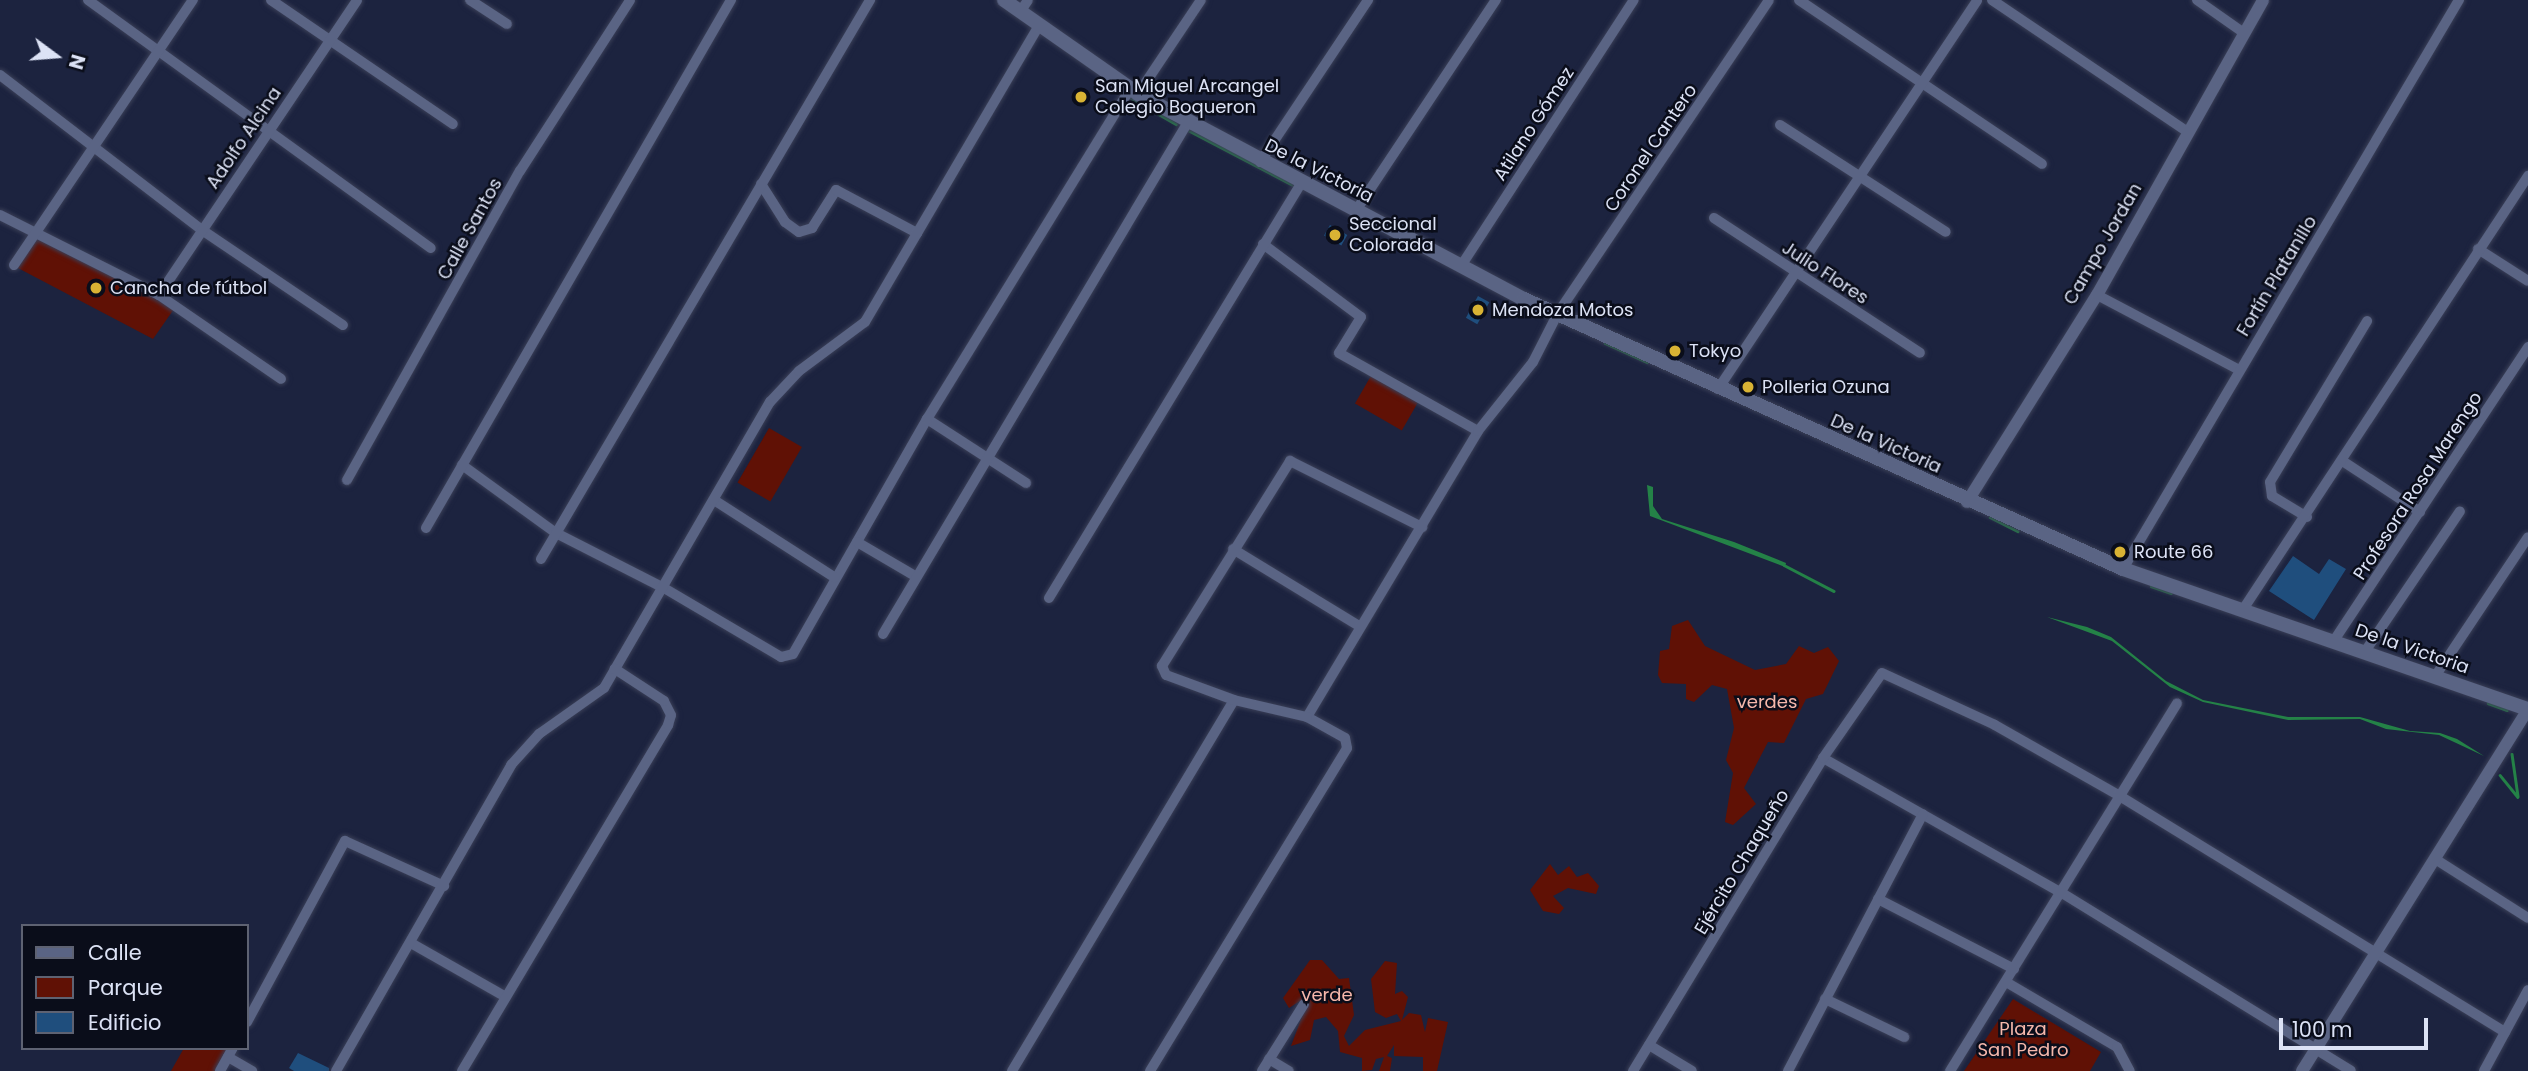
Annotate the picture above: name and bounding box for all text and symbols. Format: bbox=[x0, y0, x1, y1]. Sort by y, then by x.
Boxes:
north arrow bbox=[21, 21, 91, 91]
text: N bbox=[62, 51, 92, 73]
street label: Atilano Gómez bbox=[1489, 63, 1579, 185]
place label: San Miguel Arcangel Colegio Boqueron bbox=[1095, 76, 1279, 119]
street label: Coronel Cantero bbox=[1600, 80, 1702, 216]
street label: Adolfo Alcina bbox=[202, 83, 286, 193]
marker: San Miguel Arcangel Colegio Boqueron bbox=[1073, 89, 1089, 105]
street label: De la Victoria bbox=[1261, 134, 1377, 208]
street label: Calle Santos bbox=[433, 175, 507, 283]
street label: Campo Jordan bbox=[2059, 179, 2147, 309]
street label: Fortín Platanillo bbox=[2233, 212, 2321, 340]
place label: Seccional Colorada bbox=[1349, 214, 1437, 256]
marker: Seccional Colorada bbox=[1327, 227, 1343, 243]
street label: Julio Flores bbox=[1778, 237, 1872, 309]
place label: Cancha de fútbol bbox=[110, 277, 267, 299]
marker: Cancha de fútbol bbox=[88, 280, 104, 296]
place label: Mendoza Motos bbox=[1492, 299, 1634, 321]
marker: Mendoza Motos bbox=[1470, 302, 1486, 318]
place label: Tokyo bbox=[1689, 340, 1741, 362]
marker: Tokyo bbox=[1667, 343, 1683, 359]
place label: Polleria Ozuna bbox=[1762, 376, 1890, 398]
marker: Polleria Ozuna bbox=[1740, 379, 1756, 395]
street label: Profesora Rosa Marengo bbox=[2349, 388, 2487, 584]
street label: De la Victoria bbox=[1827, 410, 1945, 478]
place label: Route 66 bbox=[2134, 541, 2213, 563]
marker: Route 66 bbox=[2112, 544, 2128, 560]
street label: De la Victoria bbox=[2352, 619, 2472, 679]
park label: verdes bbox=[1737, 691, 1797, 713]
street label: Ejército Chaqueño bbox=[1690, 786, 1794, 938]
legend bbox=[21, 924, 248, 1050]
text: Calle bbox=[88, 938, 142, 967]
text: Parque bbox=[88, 973, 163, 1002]
park label: verde bbox=[1301, 984, 1353, 1006]
scale bar bbox=[2283, 1004, 2432, 1048]
text: Edificio bbox=[88, 1008, 162, 1037]
text: 100 m bbox=[2292, 1015, 2352, 1044]
park label: Plaza San Pedro bbox=[1977, 1019, 2069, 1062]

